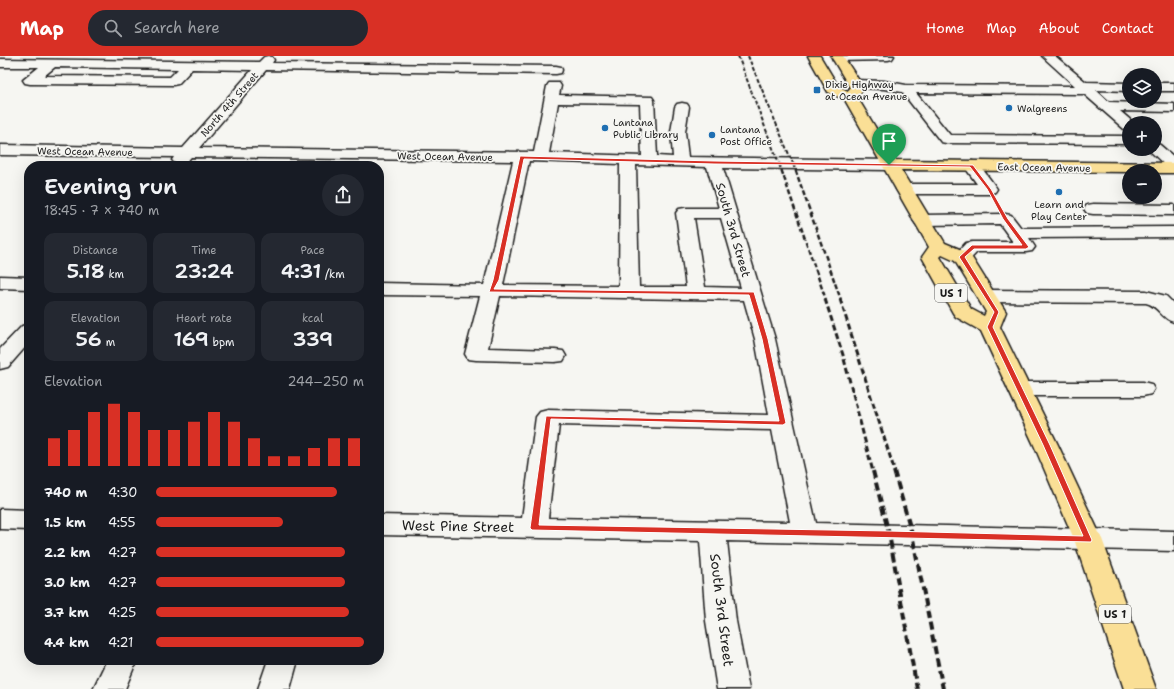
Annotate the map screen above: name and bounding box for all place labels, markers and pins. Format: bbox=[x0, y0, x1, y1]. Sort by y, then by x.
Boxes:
place label: Dixie Highway at Ocean Avenue bbox=[825, 78, 908, 103]
marker: Dixie Highway at Ocean Avenue bbox=[812, 85, 822, 95]
place label: Walgreens bbox=[1017, 102, 1068, 115]
marker: Walgreens bbox=[1004, 103, 1014, 113]
place label: Lantana Public Library bbox=[613, 116, 679, 141]
marker: Lantana Public Library bbox=[600, 123, 610, 133]
place label: Lantana Post Office bbox=[720, 123, 772, 148]
pin bbox=[872, 124, 906, 165]
marker: Lantana Post Office bbox=[707, 130, 717, 140]
marker: Learn and Play Center bbox=[1054, 187, 1064, 197]
place label: Learn and Play Center bbox=[1031, 198, 1087, 223]

